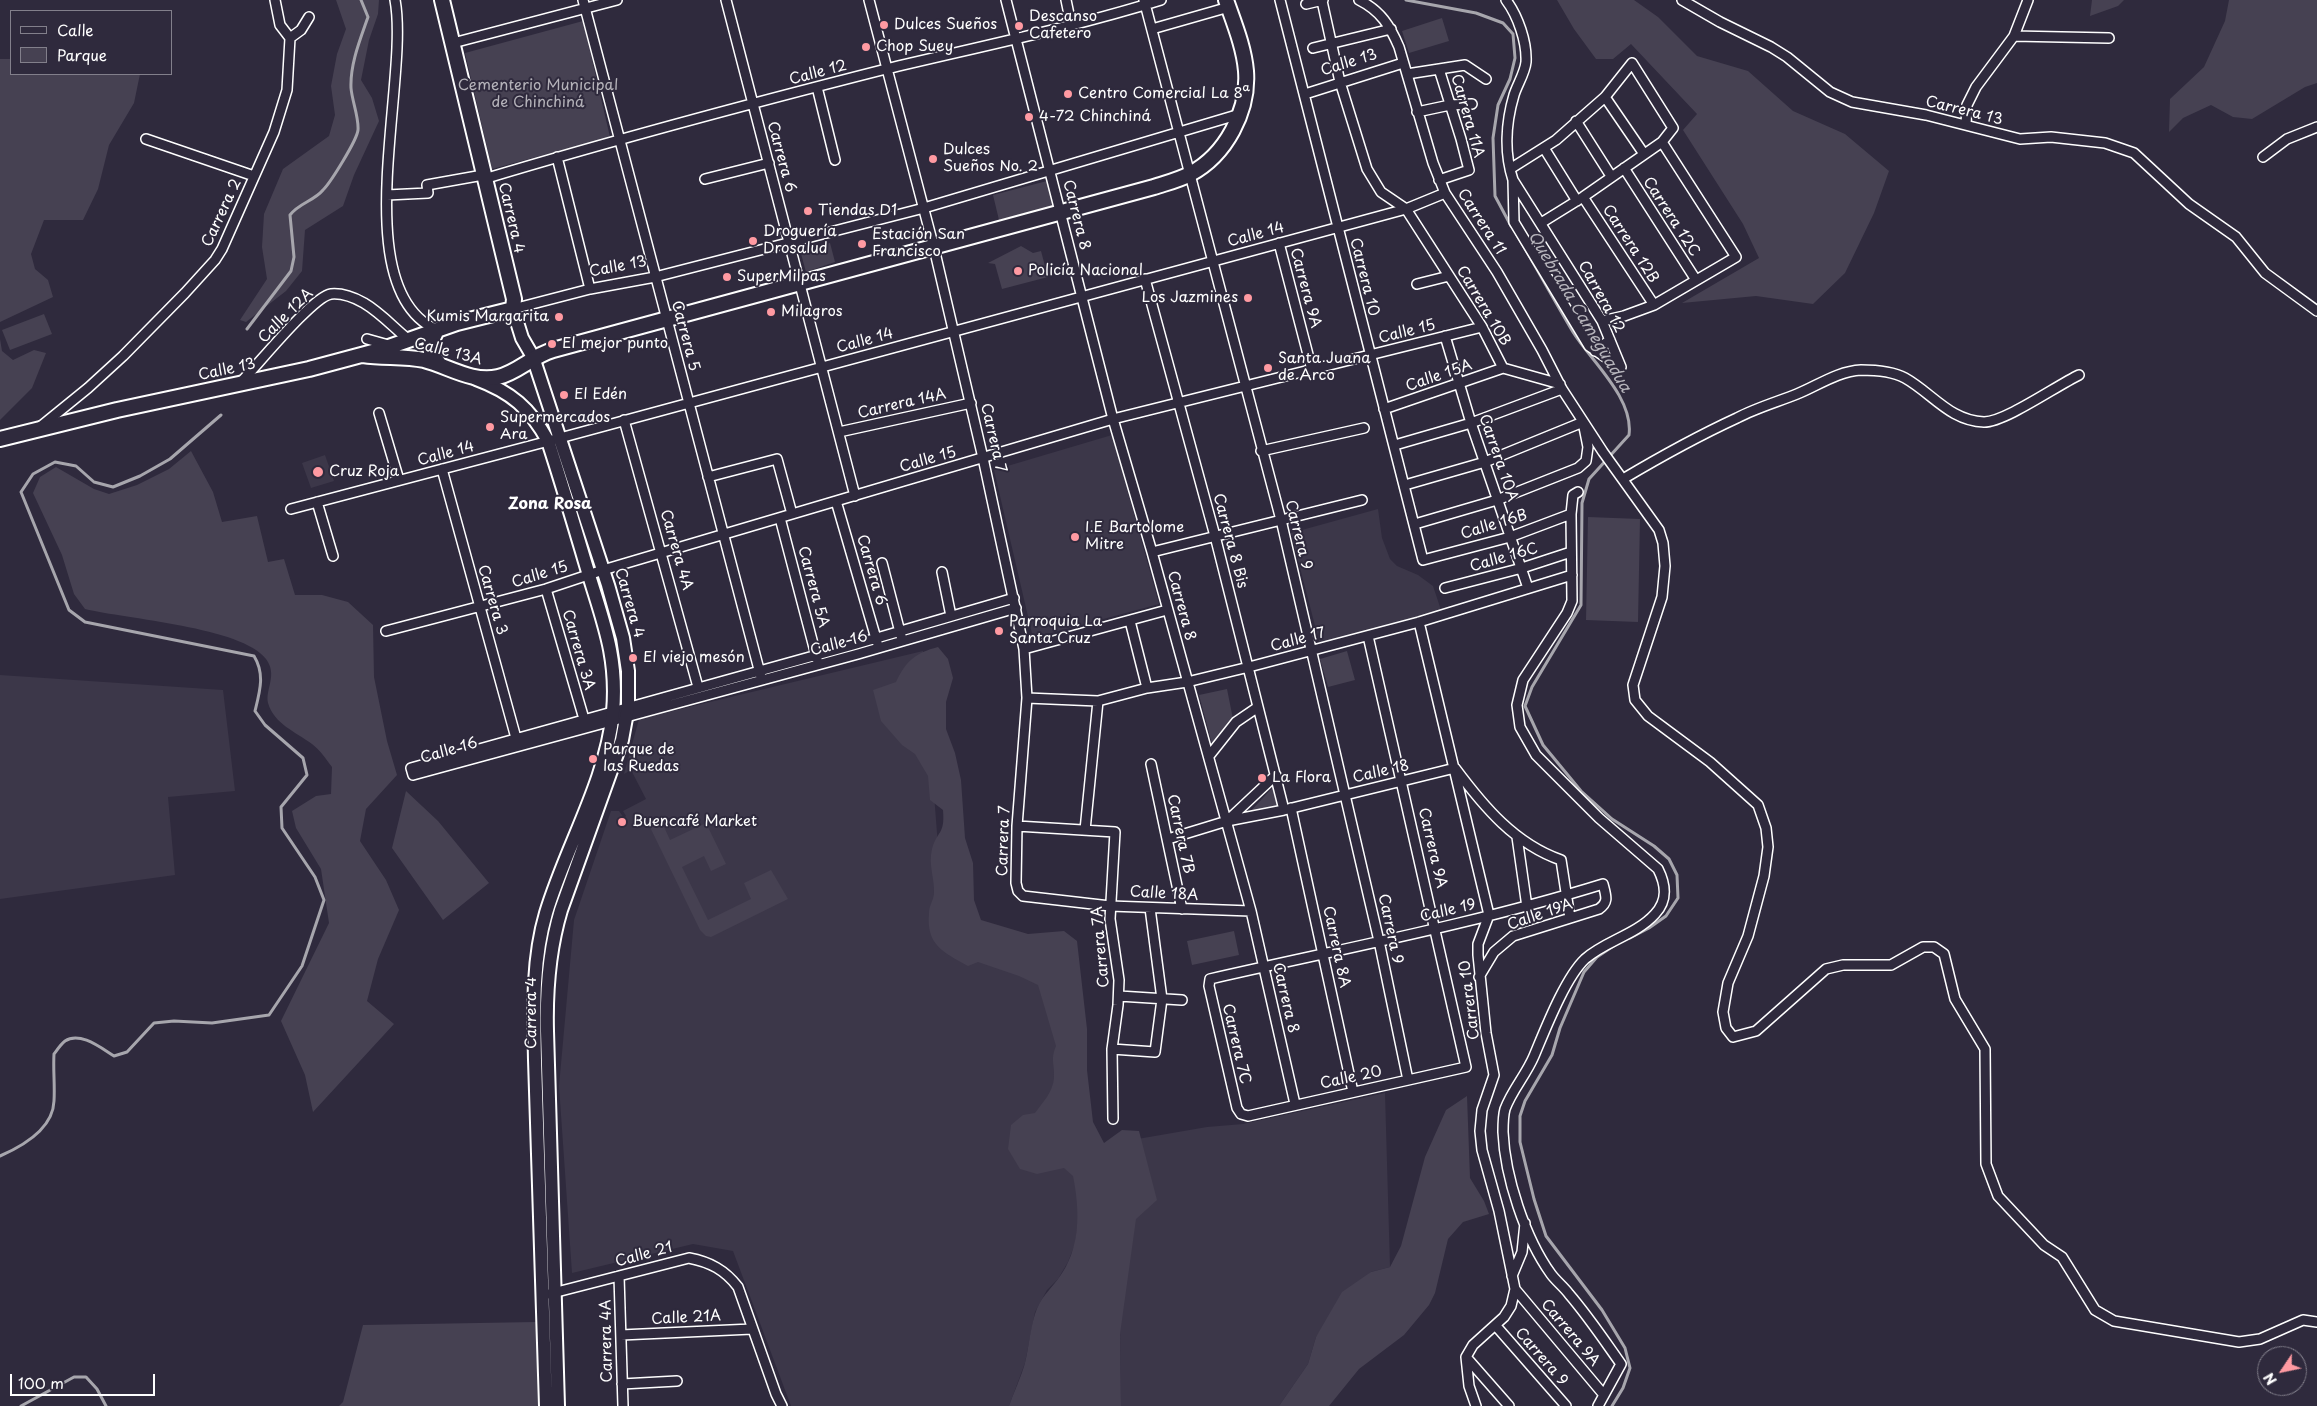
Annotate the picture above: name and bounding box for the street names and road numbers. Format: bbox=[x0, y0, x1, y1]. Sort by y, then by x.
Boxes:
street label: Calle 13 bbox=[1319, 46, 1379, 80]
street label: Calle 12 bbox=[787, 57, 849, 89]
street label: Carrera 11A bbox=[1446, 72, 1488, 160]
street label: Carrera 13 bbox=[1924, 93, 2004, 129]
street label: Carrera 6 bbox=[763, 120, 799, 194]
street label: Carrera 12C bbox=[1639, 174, 1703, 260]
street label: Carrera 2 bbox=[198, 176, 246, 250]
street label: Carrera 8 bbox=[1059, 178, 1093, 252]
street label: Carrera 4 bbox=[494, 181, 528, 255]
street label: Carrera 11 bbox=[1453, 186, 1509, 258]
street label: Carrera 12B bbox=[1598, 202, 1662, 286]
street label: Calle 14 bbox=[1226, 219, 1286, 251]
street label: Carrera 10 bbox=[1346, 236, 1382, 318]
street label: Carrera 9A bbox=[1286, 246, 1324, 330]
street label: Calle 13 bbox=[588, 253, 648, 281]
street label: Carrera 12 bbox=[1574, 258, 1628, 336]
street label: Carrera 10B bbox=[1452, 263, 1514, 349]
street label: Calle 12A bbox=[255, 285, 317, 347]
street label: Carrera 5 bbox=[667, 299, 703, 373]
street label: Calle 15 bbox=[1377, 316, 1437, 348]
street label: Calle 14 bbox=[835, 325, 895, 357]
street label: Calle 13A bbox=[412, 335, 484, 369]
street label: Calle 13 bbox=[197, 355, 257, 385]
street label: Calle 15A bbox=[1403, 356, 1475, 396]
street label: Carrera 14A bbox=[856, 385, 948, 423]
street label: Carrera 7 bbox=[976, 401, 1010, 475]
street label: Carrera 10A bbox=[1475, 412, 1521, 504]
street label: Calle 14 bbox=[416, 438, 476, 470]
street label: Calle 15 bbox=[898, 443, 958, 477]
street label: Carrera 8 Bis bbox=[1209, 492, 1251, 590]
street label: Carrera 9 bbox=[1281, 498, 1315, 572]
street label: Calle 16B bbox=[1459, 506, 1529, 544]
street label: Carrera 4A bbox=[656, 508, 696, 592]
street label: Carrera 6 bbox=[852, 533, 890, 607]
street label: Calle 16C bbox=[1468, 540, 1540, 576]
street label: Carrera 5A bbox=[794, 544, 832, 630]
street label: Calle 15 bbox=[510, 558, 570, 592]
street label: Carrera 3 bbox=[473, 563, 511, 637]
street label: Carrera 4 bbox=[610, 566, 648, 640]
street label: Carrera 8 bbox=[1163, 569, 1199, 643]
street label: Carrera 3A bbox=[558, 608, 598, 692]
street label: Calle 17 bbox=[1269, 624, 1327, 656]
street label: Calle 16 bbox=[808, 628, 870, 660]
street label: Calle 16 bbox=[418, 734, 480, 768]
street label: Calle 18 bbox=[1351, 757, 1411, 787]
street label: Carrera 7B bbox=[1163, 793, 1197, 875]
street label: Carrera 7 bbox=[994, 805, 1014, 877]
street label: Carrera 9A bbox=[1414, 806, 1450, 890]
street label: Calle 18A bbox=[1129, 883, 1199, 905]
street label: Carrera 9 bbox=[1374, 892, 1406, 966]
street label: Calle 19A bbox=[1505, 895, 1575, 935]
street label: Calle 19 bbox=[1418, 896, 1478, 926]
street label: Carrera 8A bbox=[1319, 904, 1353, 990]
street label: Carrera 7A bbox=[1088, 906, 1114, 988]
street label: Carrera 10 bbox=[1456, 959, 1484, 1041]
street label: Carrera 8 bbox=[1268, 961, 1302, 1035]
street label: Carrera 4 bbox=[523, 977, 541, 1049]
street label: Carrera 7C bbox=[1218, 1002, 1254, 1086]
street label: Calle 20 bbox=[1318, 1063, 1384, 1093]
street label: Calle 21 bbox=[613, 1239, 675, 1271]
street label: Carrera 9A bbox=[1537, 1296, 1603, 1370]
street label: Carrera 4A bbox=[597, 1299, 617, 1383]
street label: Calle 21A bbox=[651, 1307, 721, 1329]
street label: Carrera 9 bbox=[1511, 1324, 1571, 1390]

